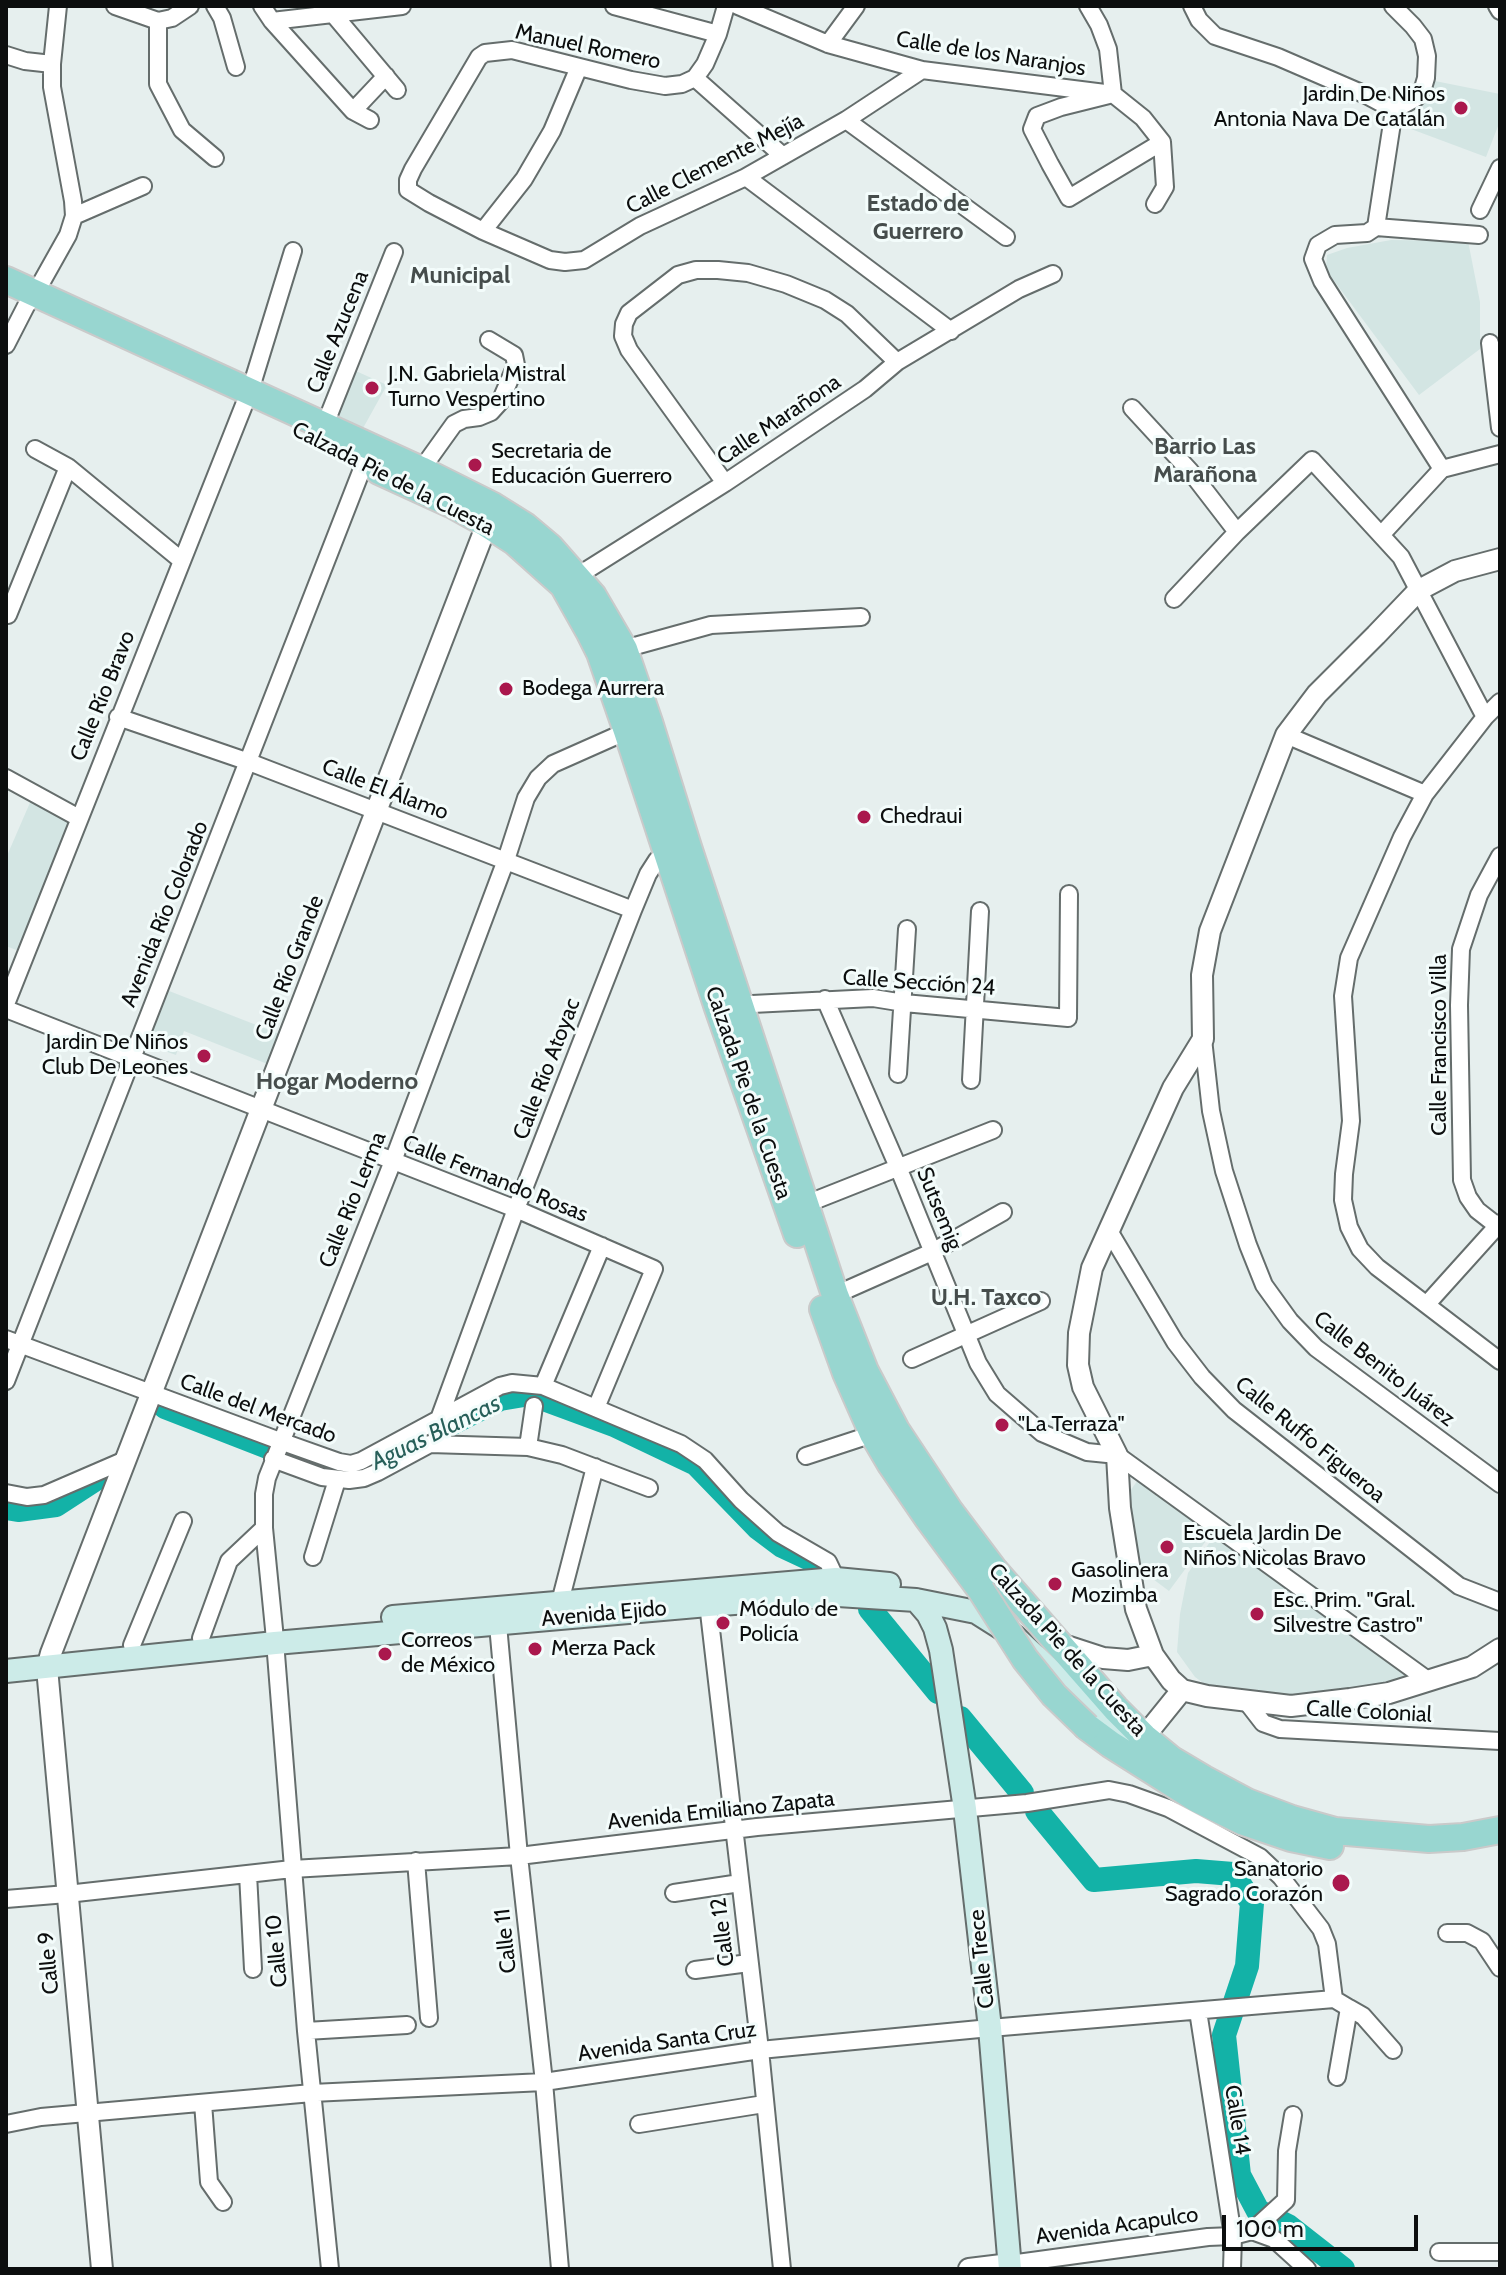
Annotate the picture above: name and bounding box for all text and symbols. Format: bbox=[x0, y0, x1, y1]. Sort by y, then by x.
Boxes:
street label: Manuel Romero bbox=[513, 19, 663, 75]
street label: Calle de los Naranjos bbox=[894, 26, 1088, 82]
place label: Jardin De Niños Antonia Nava De Catalán bbox=[1214, 82, 1445, 134]
marker: Jardin De Niños Antonia Nava De Catalán bbox=[1452, 99, 1470, 117]
street label: Calle Clemente Mejía bbox=[622, 108, 808, 220]
district label: Estado de Guerrero bbox=[867, 190, 969, 246]
district label: Municipal bbox=[410, 262, 510, 290]
street label: Calle Azucena bbox=[301, 267, 375, 397]
place label: J.N. Gabriela Mistral Turno Vespertino bbox=[388, 362, 566, 414]
street label: Calle Marañona bbox=[712, 369, 846, 471]
marker: J.N. Gabriela Mistral Turno Vespertino bbox=[363, 379, 381, 397]
street label: Calzada Pie de la Cuesta bbox=[287, 417, 499, 541]
district label: Barrio Las Marañona bbox=[1153, 433, 1257, 489]
place label: Secretaria de Educación Guerrero bbox=[491, 439, 672, 490]
marker: Secretaria de Educación Guerrero bbox=[466, 456, 484, 474]
street label: Calle Río Bravo bbox=[65, 627, 141, 765]
place label: Bodega Aurrera bbox=[522, 676, 664, 702]
marker: Bodega Aurrera bbox=[497, 680, 515, 698]
street label: Calle El Álamo bbox=[318, 754, 452, 826]
place label: Chedraui bbox=[880, 804, 962, 830]
marker: Chedraui bbox=[855, 808, 873, 826]
street label: Avenida Río Colorado bbox=[116, 817, 214, 1011]
street label: Calle Río Grande bbox=[250, 892, 330, 1044]
street label: Calle Francisco Villa bbox=[1427, 954, 1453, 1136]
street label: Calle Sección 24 bbox=[842, 965, 996, 1001]
street label: Calzada Pie de la Cuesta bbox=[699, 983, 797, 1203]
street label: Calle Río Atoyac bbox=[508, 995, 586, 1143]
place label: Jardin De Niños Club De Leones bbox=[42, 1030, 188, 1082]
marker: Jardin De Niños Club De Leones bbox=[195, 1047, 213, 1065]
district label: Hogar Moderno bbox=[256, 1068, 418, 1096]
street label: Calle Río Lerma bbox=[314, 1128, 392, 1272]
street label: Calle Fernando Rosas bbox=[398, 1130, 592, 1228]
street label: Sutsemig bbox=[910, 1164, 968, 1254]
district label: U.H. Taxco bbox=[931, 1284, 1041, 1312]
street label: Calle Benito Juárez bbox=[1308, 1306, 1460, 1432]
street label: Calle del Mercado bbox=[176, 1368, 340, 1450]
street label: Calle Ruffo Figueroa bbox=[1230, 1371, 1390, 1509]
water label: Aguas Blancas bbox=[367, 1389, 505, 1477]
place label: "La Terraza" bbox=[1018, 1412, 1125, 1438]
marker: "La Terraza" bbox=[993, 1416, 1011, 1434]
place label: Escuela Jardin De Niños Nicolas Bravo bbox=[1183, 1521, 1366, 1572]
marker: Escuela Jardin De Niños Nicolas Bravo bbox=[1158, 1538, 1176, 1556]
street label: Calzada Pie de la Cuesta bbox=[982, 1558, 1152, 1742]
place label: Gasolinera Mozimba bbox=[1071, 1558, 1168, 1610]
marker: Gasolinera Mozimba bbox=[1046, 1575, 1064, 1593]
place label: Esc. Prim. "Gral. Silvestre Castro" bbox=[1273, 1588, 1423, 1640]
street label: Avenida Ejido bbox=[540, 1595, 668, 1633]
place label: Módulo de Policía bbox=[739, 1597, 838, 1648]
marker: Esc. Prim. "Gral. Silvestre Castro" bbox=[1248, 1605, 1266, 1623]
marker: Módulo de Policía bbox=[714, 1614, 732, 1632]
place label: Correos de México bbox=[401, 1628, 495, 1680]
place label: Merza Pack bbox=[551, 1636, 655, 1662]
marker: Merza Pack bbox=[526, 1640, 544, 1658]
marker: Correos de México bbox=[376, 1645, 394, 1663]
street label: Calle Colonial bbox=[1305, 1696, 1433, 1728]
street label: Avenida Emiliano Zapata bbox=[606, 1786, 836, 1836]
place label: Sanatorio Sagrado Corazón bbox=[1165, 1857, 1323, 1908]
marker: Sanatorio Sagrado Corazón bbox=[1330, 1872, 1352, 1894]
street label: Calle 12 bbox=[706, 1896, 740, 1968]
street label: Calle 11 bbox=[489, 1907, 523, 1975]
street label: Calle Trece bbox=[964, 1908, 1000, 2010]
street label: Calle 10 bbox=[261, 1913, 293, 1989]
street label: Calle 9 bbox=[33, 1930, 65, 1996]
street label: Avenida Santa Cruz bbox=[576, 2016, 758, 2068]
street label: Calle 14 bbox=[1218, 2083, 1256, 2157]
scale bar bbox=[1226, 2199, 1422, 2249]
street label: Avenida Acapulco bbox=[1034, 2202, 1200, 2250]
text: 100 m bbox=[1236, 2214, 1304, 2243]

